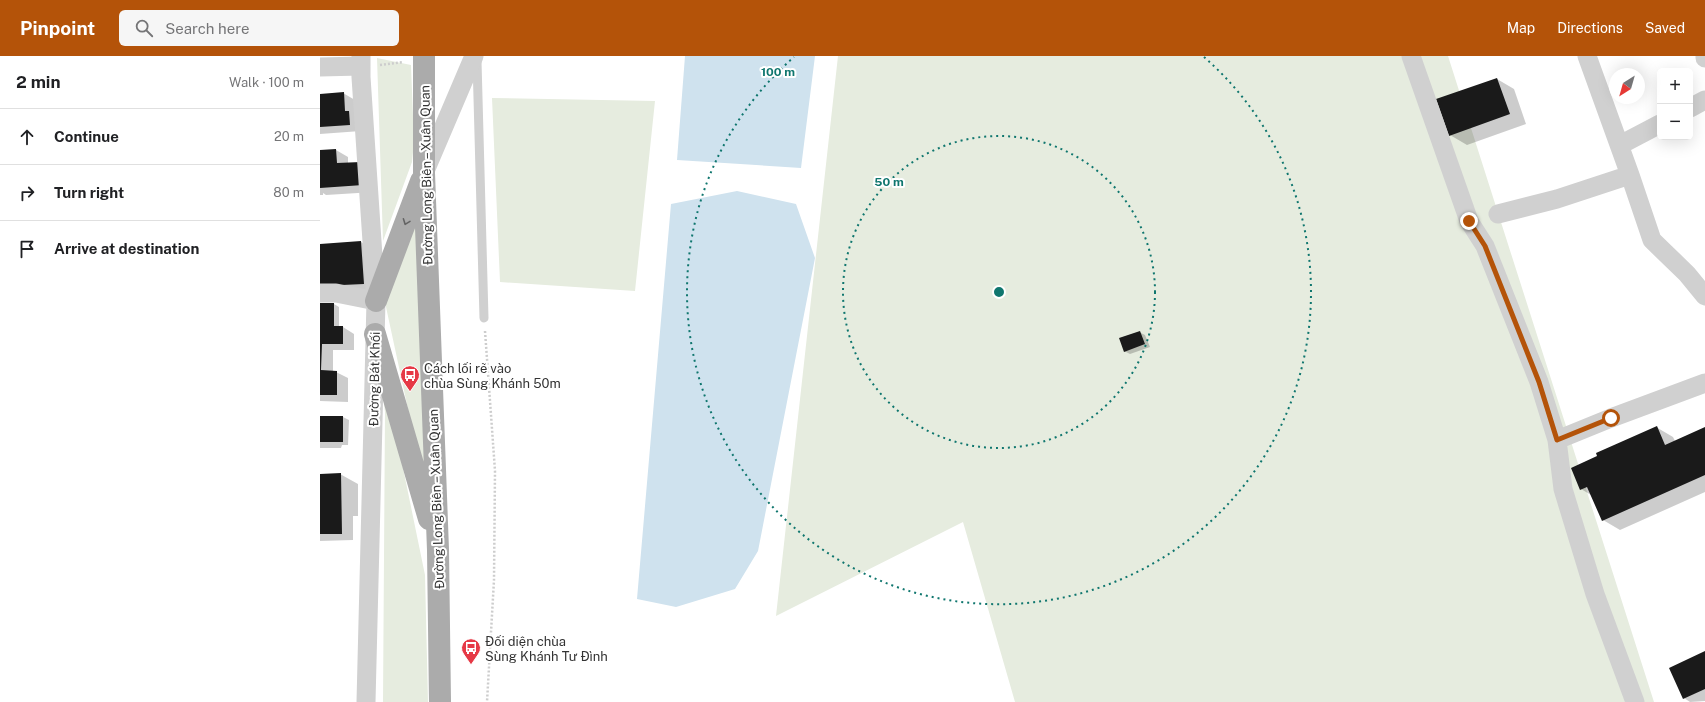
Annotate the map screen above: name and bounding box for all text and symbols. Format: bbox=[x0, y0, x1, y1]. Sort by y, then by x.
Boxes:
search box bbox=[119, 10, 399, 46]
text: Pinpoint bbox=[20, 17, 95, 39]
icon: search bbox=[133, 17, 155, 39]
text: Search here bbox=[165, 20, 249, 37]
text: Map bbox=[1507, 20, 1535, 36]
text: Directions bbox=[1557, 20, 1623, 36]
text: Saved bbox=[1645, 20, 1685, 36]
text: 100 m bbox=[761, 65, 795, 79]
north arrow bbox=[1609, 68, 1645, 104]
map controls bbox=[1657, 68, 1693, 140]
button: + bbox=[1657, 68, 1693, 104]
text: 2 min bbox=[16, 72, 61, 92]
text: Walk · 100 m bbox=[229, 75, 304, 90]
street label: Đường Long Biên – Xuân Quan bbox=[417, 85, 436, 265]
button: − bbox=[1657, 104, 1693, 140]
icon: ahead bbox=[16, 126, 38, 148]
text: Continue bbox=[54, 128, 119, 145]
text: 20 m bbox=[274, 129, 304, 144]
text: 50 m bbox=[874, 175, 904, 189]
icon: right bbox=[16, 182, 38, 204]
text: Turn right bbox=[54, 184, 124, 201]
text: 80 m bbox=[273, 185, 304, 200]
route end bbox=[1460, 212, 1478, 230]
one-way arrow bbox=[402, 219, 410, 226]
icon: arrive bbox=[16, 238, 38, 260]
text: Arrive at destination bbox=[54, 240, 199, 257]
centre of rings bbox=[992, 285, 1006, 299]
street label: Đường Bát Khối bbox=[366, 332, 383, 426]
place label: Cách lối rẽ vào chùa Sùng Khánh 50m bbox=[424, 361, 561, 391]
bus stop icon: Cách lối rẽ vào chùa Sùng Khánh 50m bbox=[399, 364, 421, 392]
street label: Đường Long Biên – Xuân Quan bbox=[426, 409, 447, 589]
route start bbox=[1602, 409, 1620, 427]
place label: Đối diện chùa Sùng Khánh Tư Đình bbox=[485, 634, 608, 664]
bus stop icon: Đối diện chùa Sùng Khánh Tư Đình bbox=[460, 637, 482, 665]

